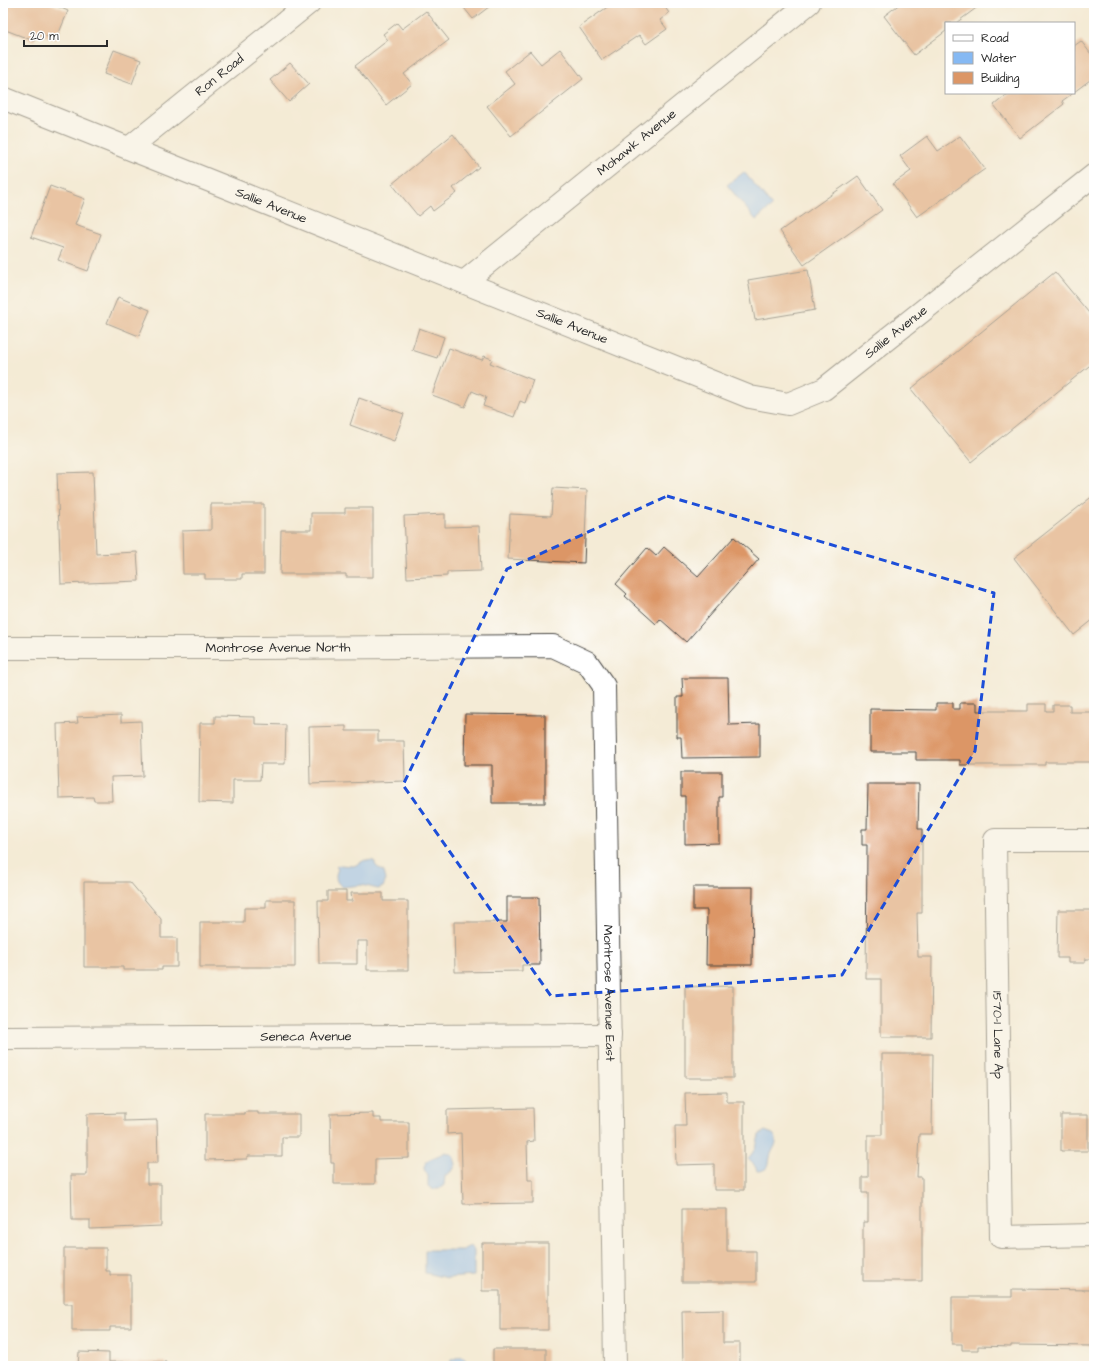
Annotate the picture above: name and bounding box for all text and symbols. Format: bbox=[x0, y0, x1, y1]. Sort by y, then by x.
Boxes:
scale bar bbox=[24, 22, 107, 48]
legend bbox=[945, 22, 1075, 94]
text: 20 m bbox=[30, 28, 59, 45]
text: Road bbox=[981, 30, 1009, 47]
street label: Ron Road bbox=[191, 50, 248, 100]
text: Water bbox=[981, 50, 1017, 67]
text: Building bbox=[981, 70, 1019, 88]
street label: Mohawk Avenue bbox=[593, 105, 680, 180]
street label: Sallie Avenue bbox=[233, 183, 310, 228]
street label: Sallie Avenue bbox=[861, 301, 931, 363]
street label: Sallie Avenue bbox=[534, 303, 611, 348]
street label: Montrose Avenue North bbox=[206, 638, 351, 657]
street label: Montrose Avenue East bbox=[599, 924, 619, 1062]
street label: 1570-1 Lane Ap bbox=[988, 991, 1008, 1079]
street label: Seneca Avenue bbox=[260, 1027, 352, 1046]

